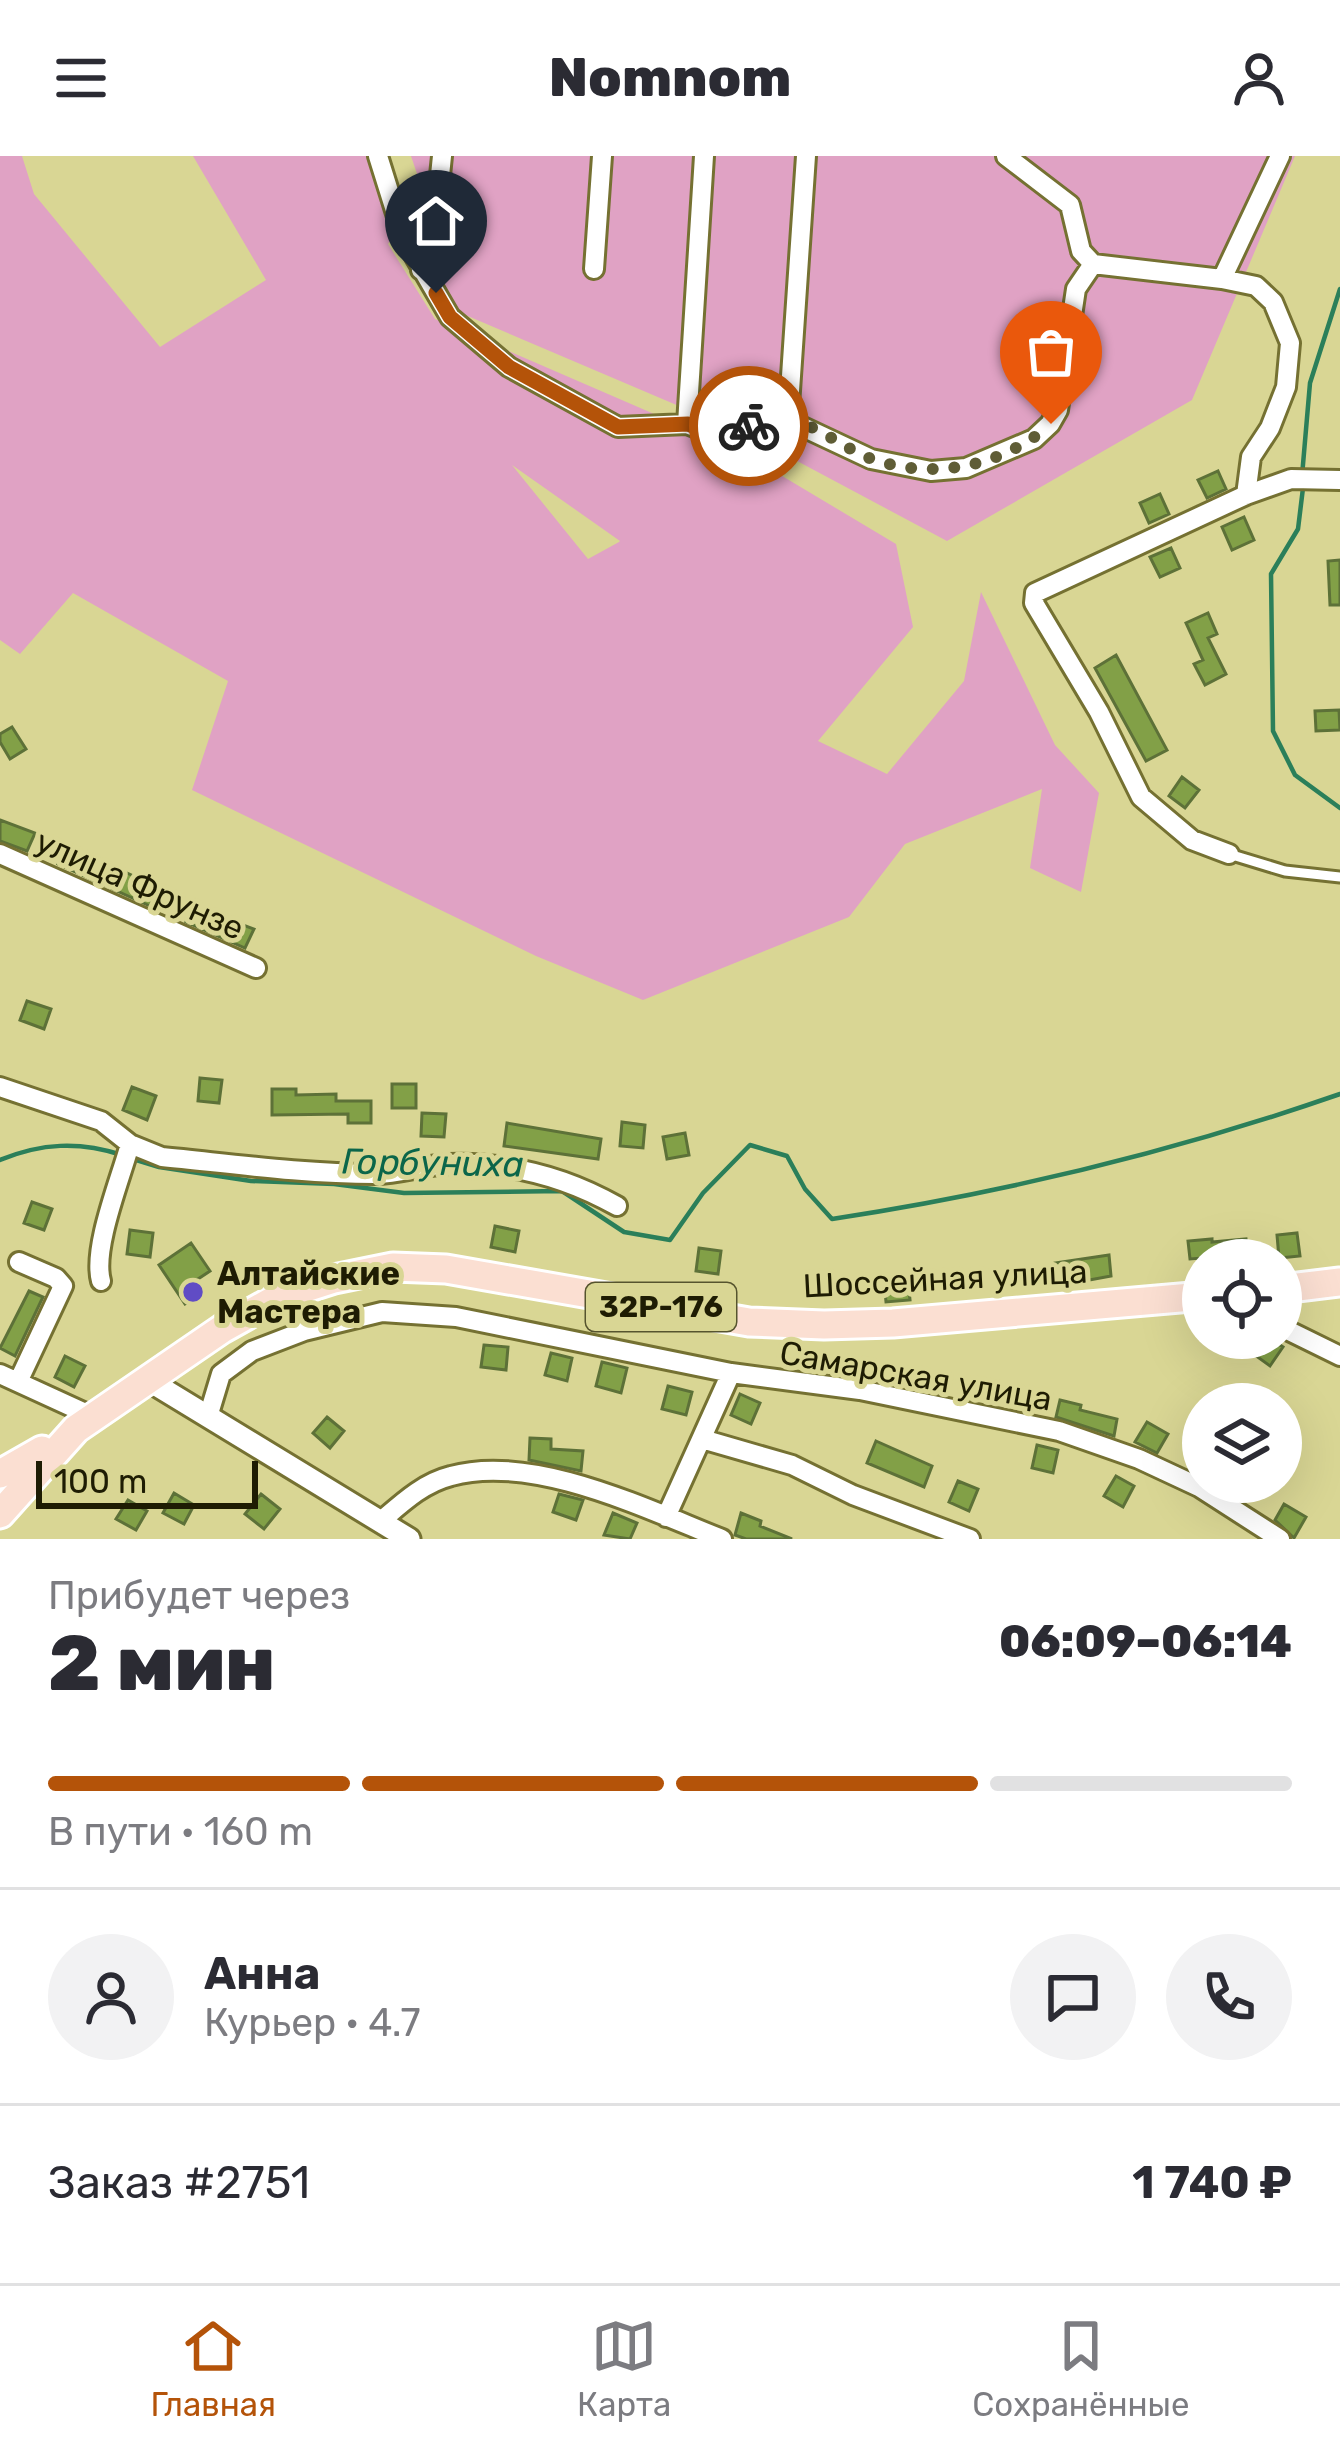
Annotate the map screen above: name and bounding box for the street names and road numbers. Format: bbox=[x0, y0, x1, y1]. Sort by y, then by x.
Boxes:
street label: улица Фрунзе bbox=[30, 821, 250, 948]
street label: Шоссейная улица bbox=[802, 1252, 1088, 1305]
road number: 32Р-176 bbox=[586, 1283, 736, 1331]
street label: Самарская улица bbox=[777, 1332, 1055, 1419]

